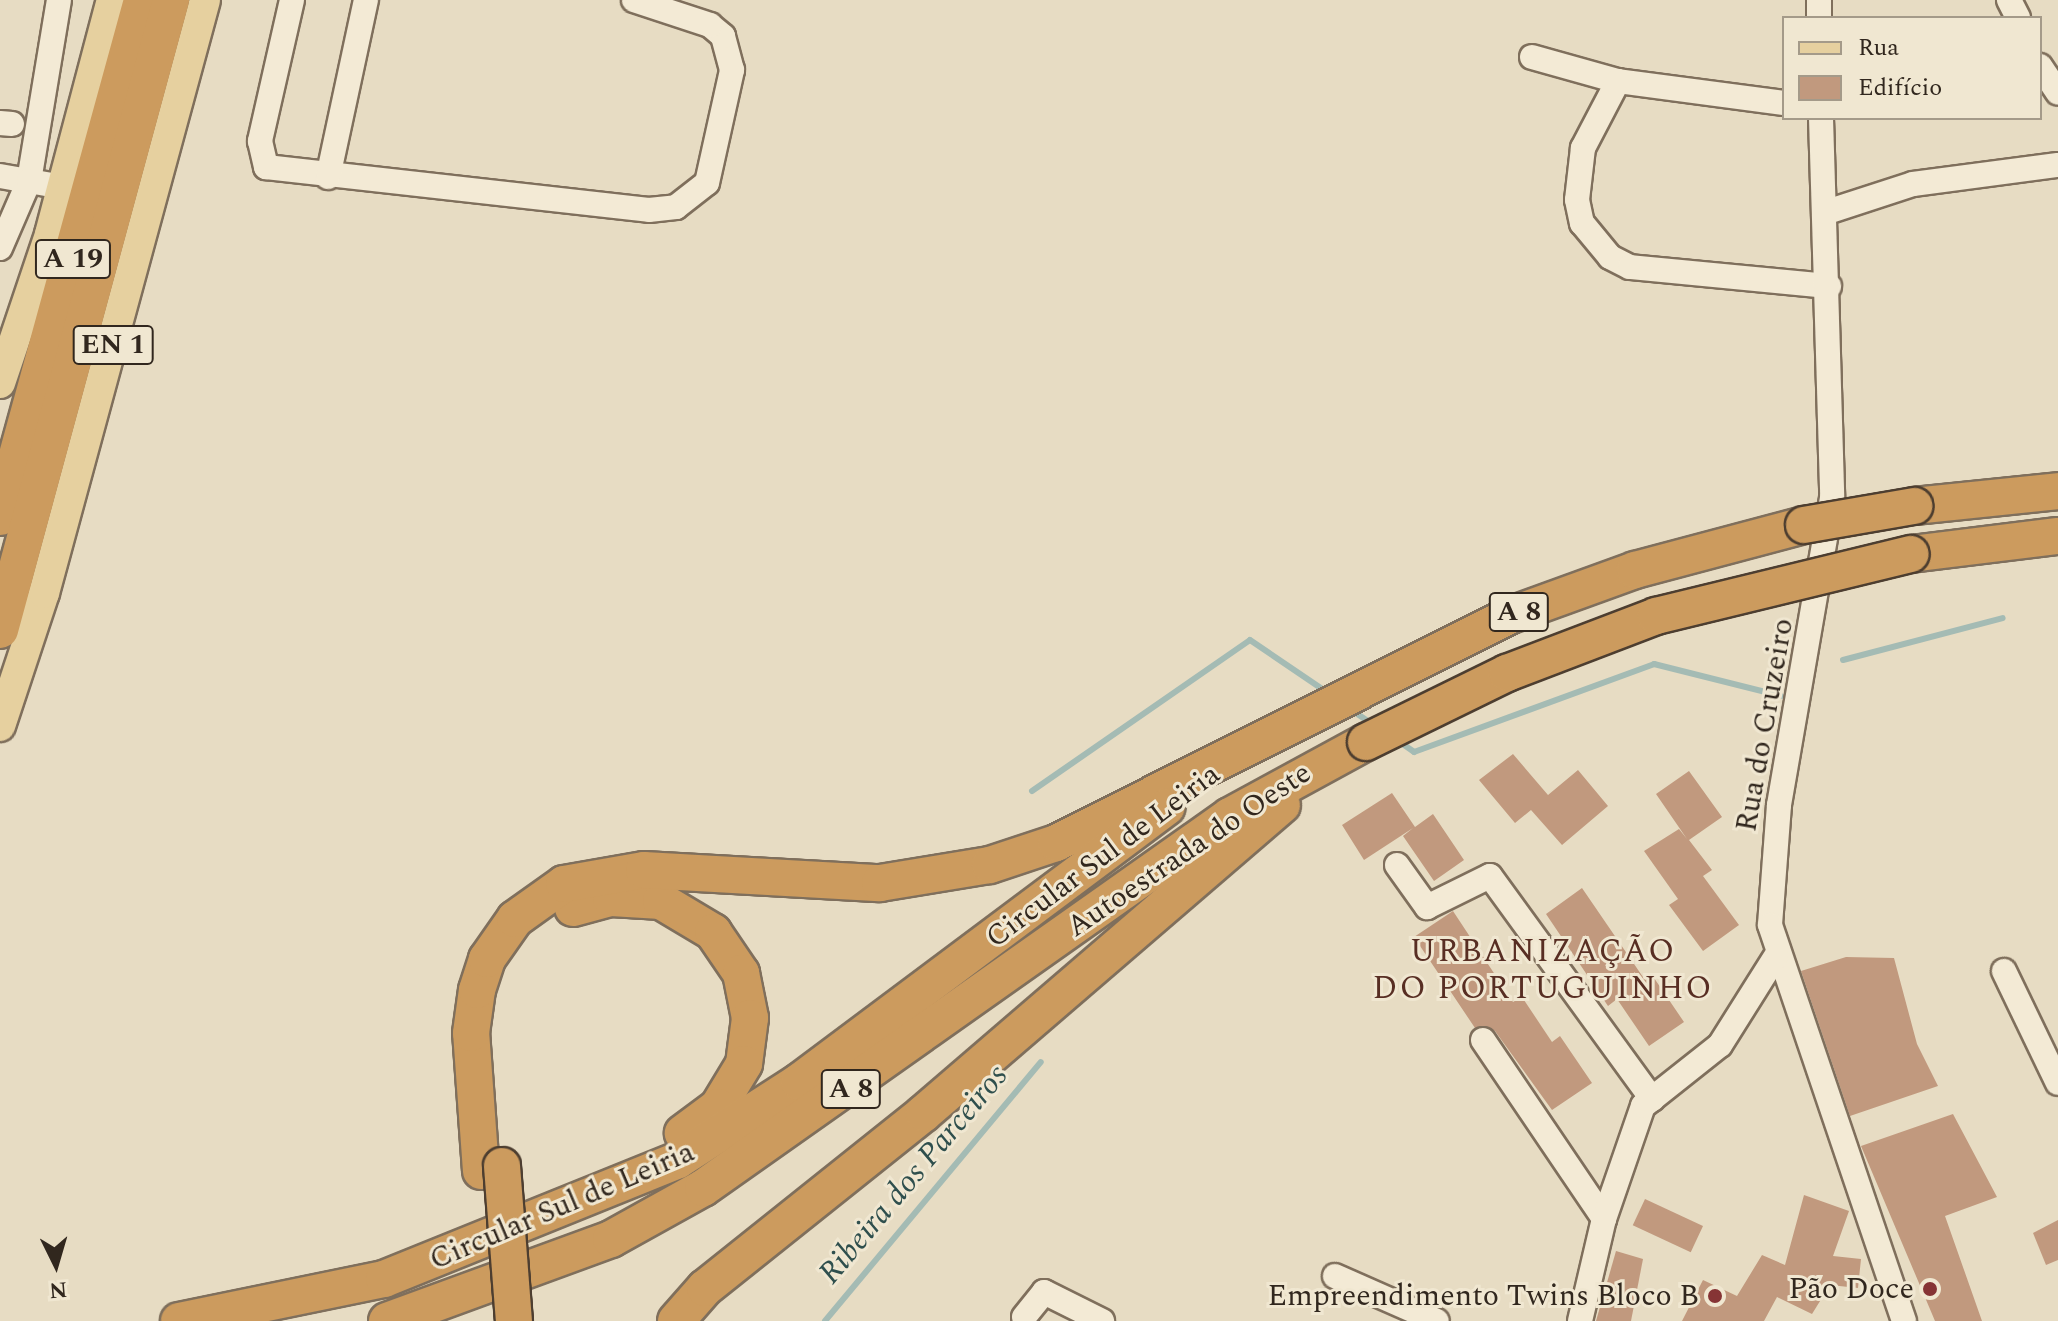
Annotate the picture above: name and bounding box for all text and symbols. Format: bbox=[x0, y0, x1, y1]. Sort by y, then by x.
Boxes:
legend bbox=[1782, 16, 2042, 120]
text: Rua bbox=[1858, 30, 1899, 66]
text: Edifício bbox=[1858, 70, 1942, 106]
road number: A 19 bbox=[33, 235, 113, 283]
road number: EN 1 bbox=[71, 321, 155, 369]
road number: A 8 bbox=[1487, 588, 1551, 636]
street label: Rua do Cruzeiro bbox=[1729, 616, 1801, 834]
street label: Autoestrada do Oeste bbox=[1060, 755, 1318, 945]
street label: Circular Sul de Leiria bbox=[979, 756, 1227, 956]
district label: URBANIZAÇÃO DO PORTUGUINHO bbox=[1373, 934, 1713, 1009]
water label: Ribeira dos Parceiros bbox=[811, 1058, 1017, 1292]
road number: A 8 bbox=[819, 1065, 883, 1113]
street label: Circular Sul de Leiria bbox=[424, 1134, 700, 1278]
north arrow bbox=[16, 1225, 96, 1305]
place label: Pão Doce bbox=[1789, 1271, 1914, 1307]
text: N bbox=[48, 1272, 69, 1307]
place label: Empreendimento Twins Bloco B bbox=[1267, 1278, 1699, 1314]
marker: Pão Doce bbox=[1921, 1280, 1939, 1298]
marker: Empreendimento Twins Bloco B bbox=[1706, 1287, 1724, 1305]

